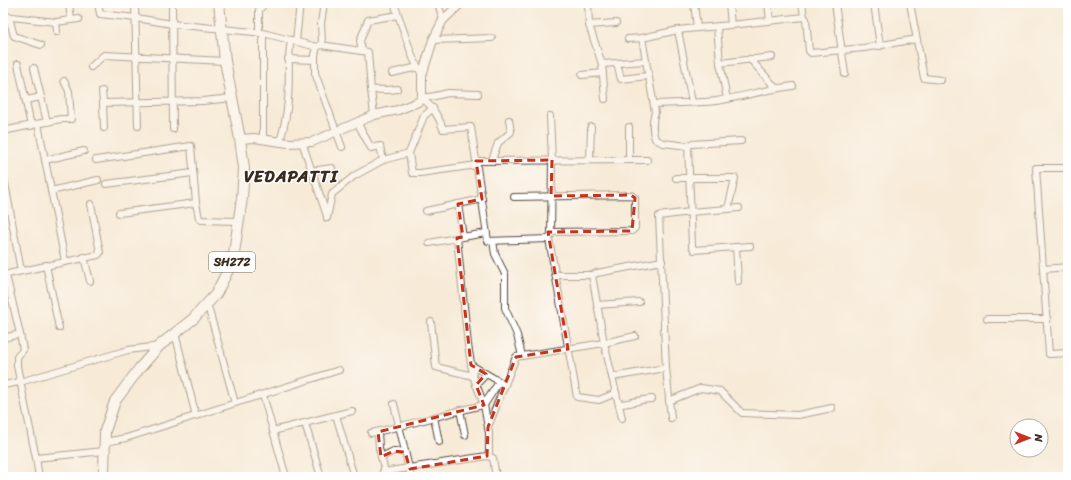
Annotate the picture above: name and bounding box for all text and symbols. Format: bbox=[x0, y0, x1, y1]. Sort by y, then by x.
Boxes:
district label: VEDAPATTI bbox=[244, 161, 338, 191]
road number: SH272 bbox=[209, 252, 255, 272]
north arrow bbox=[1009, 418, 1049, 458]
text: N bbox=[1029, 433, 1048, 442]

